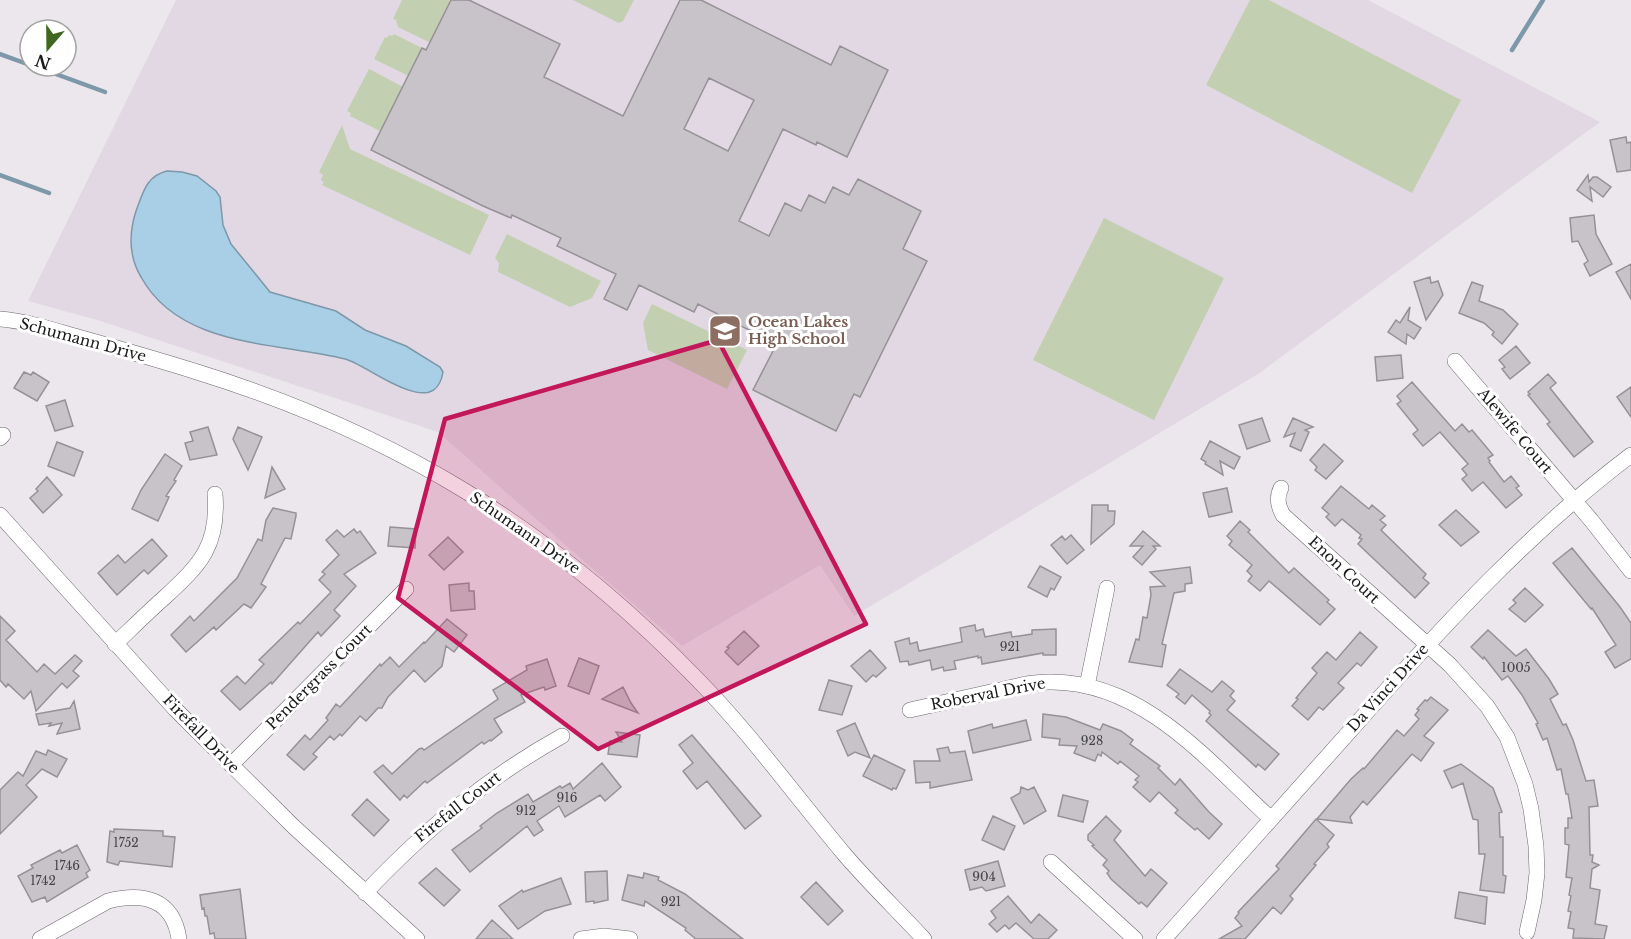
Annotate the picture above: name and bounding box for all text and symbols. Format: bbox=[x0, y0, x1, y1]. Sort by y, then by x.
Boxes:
north arrow bbox=[18, 18, 78, 78]
text: N bbox=[32, 50, 53, 74]
place label: Ocean Lakes High School bbox=[748, 312, 848, 348]
street label: Schumann Drive bbox=[18, 313, 149, 366]
school or university icon: Ocean Lakes High School bbox=[707, 313, 743, 349]
street label: Alewife Court bbox=[1473, 383, 1557, 478]
street label: Schumann Drive bbox=[466, 487, 584, 578]
street label: Enon Court bbox=[1305, 532, 1384, 608]
street label: Pendergrass Court bbox=[262, 620, 376, 733]
house number: 921 bbox=[1000, 639, 1020, 654]
street label: Da Vinci Drive bbox=[1343, 640, 1432, 736]
house number: 1005 bbox=[1501, 660, 1531, 675]
street label: Roberval Drive bbox=[929, 673, 1047, 714]
street label: Firefall Drive bbox=[159, 690, 244, 777]
house number: 928 bbox=[1081, 733, 1103, 748]
street label: Firefall Court bbox=[411, 767, 505, 846]
house number: 916 bbox=[557, 790, 578, 805]
house number: 912 bbox=[516, 803, 536, 818]
house number: 1752 bbox=[113, 835, 139, 850]
house number: 1746 bbox=[54, 858, 80, 873]
house number: 904 bbox=[972, 869, 996, 884]
house number: 1742 bbox=[30, 873, 56, 888]
house number: 921 bbox=[661, 894, 681, 909]

